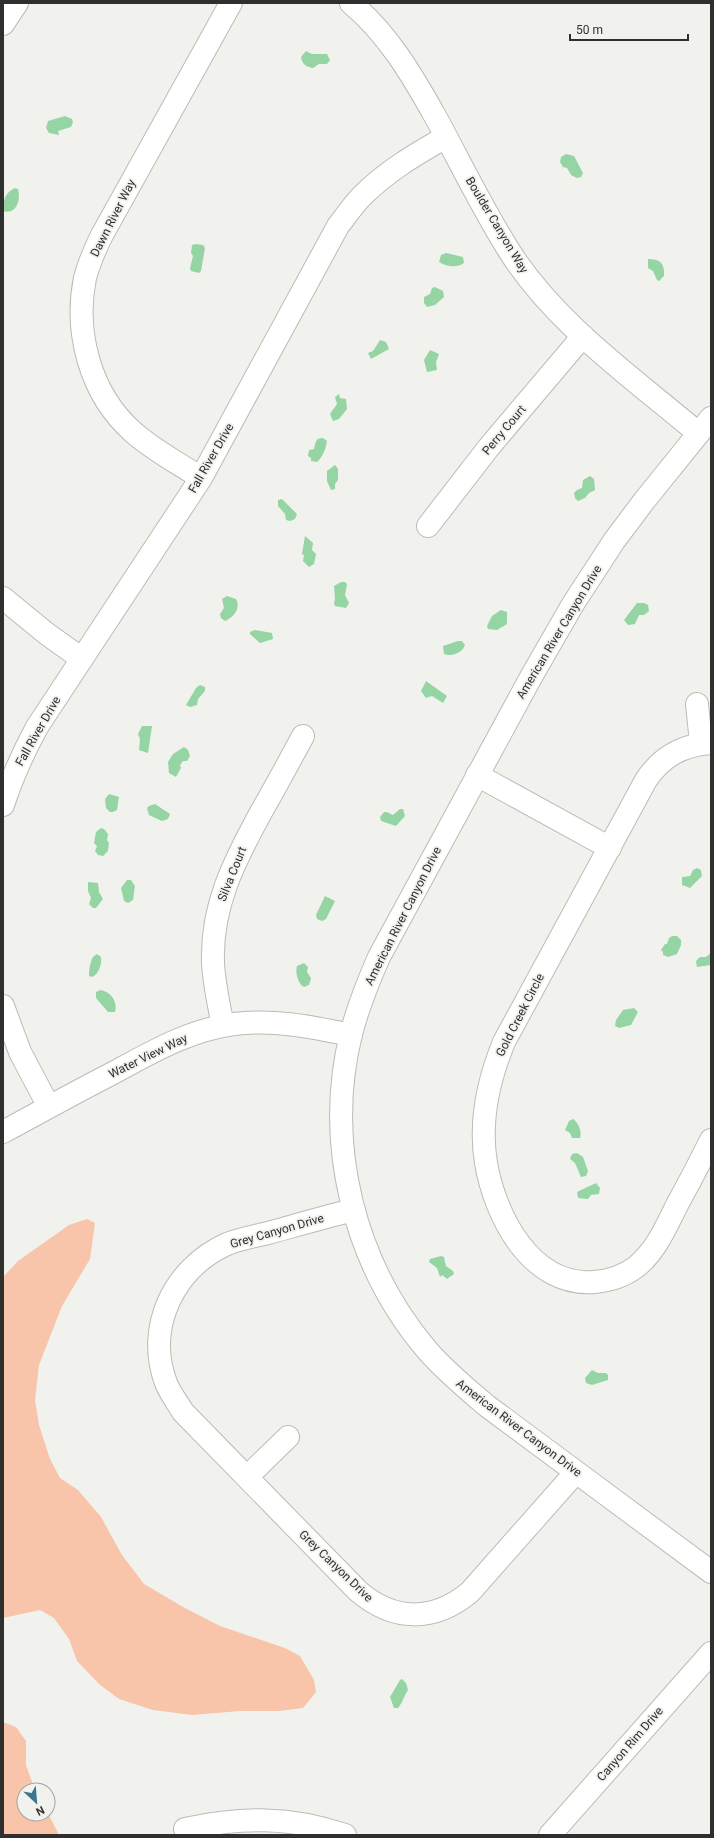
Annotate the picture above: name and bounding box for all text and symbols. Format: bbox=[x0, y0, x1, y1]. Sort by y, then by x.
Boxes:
scale bar bbox=[570, 16, 688, 42]
text: 50 m bbox=[576, 23, 603, 37]
street label: Boulder Canyon Way bbox=[463, 174, 531, 276]
street label: Dawn River Way bbox=[87, 177, 139, 259]
street label: Perry Court bbox=[479, 402, 529, 458]
street label: Fall River Drive bbox=[185, 421, 237, 495]
street label: American River Canyon Drive bbox=[513, 563, 605, 701]
street label: Fall River Drive bbox=[12, 694, 64, 768]
street label: American River Canyon Drive bbox=[362, 844, 444, 988]
street label: Silva Court bbox=[215, 845, 249, 903]
street label: Gold Creek Circle bbox=[493, 971, 547, 1059]
street label: Water View Way bbox=[106, 1031, 190, 1081]
street label: Grey Canyon Drive bbox=[228, 1211, 326, 1251]
street label: American River Canyon Drive bbox=[453, 1376, 585, 1480]
street label: Grey Canyon Drive bbox=[296, 1527, 376, 1605]
street label: Canyon Rim Drive bbox=[594, 1704, 666, 1784]
north arrow bbox=[16, 1782, 56, 1822]
text: N bbox=[34, 1803, 47, 1818]

